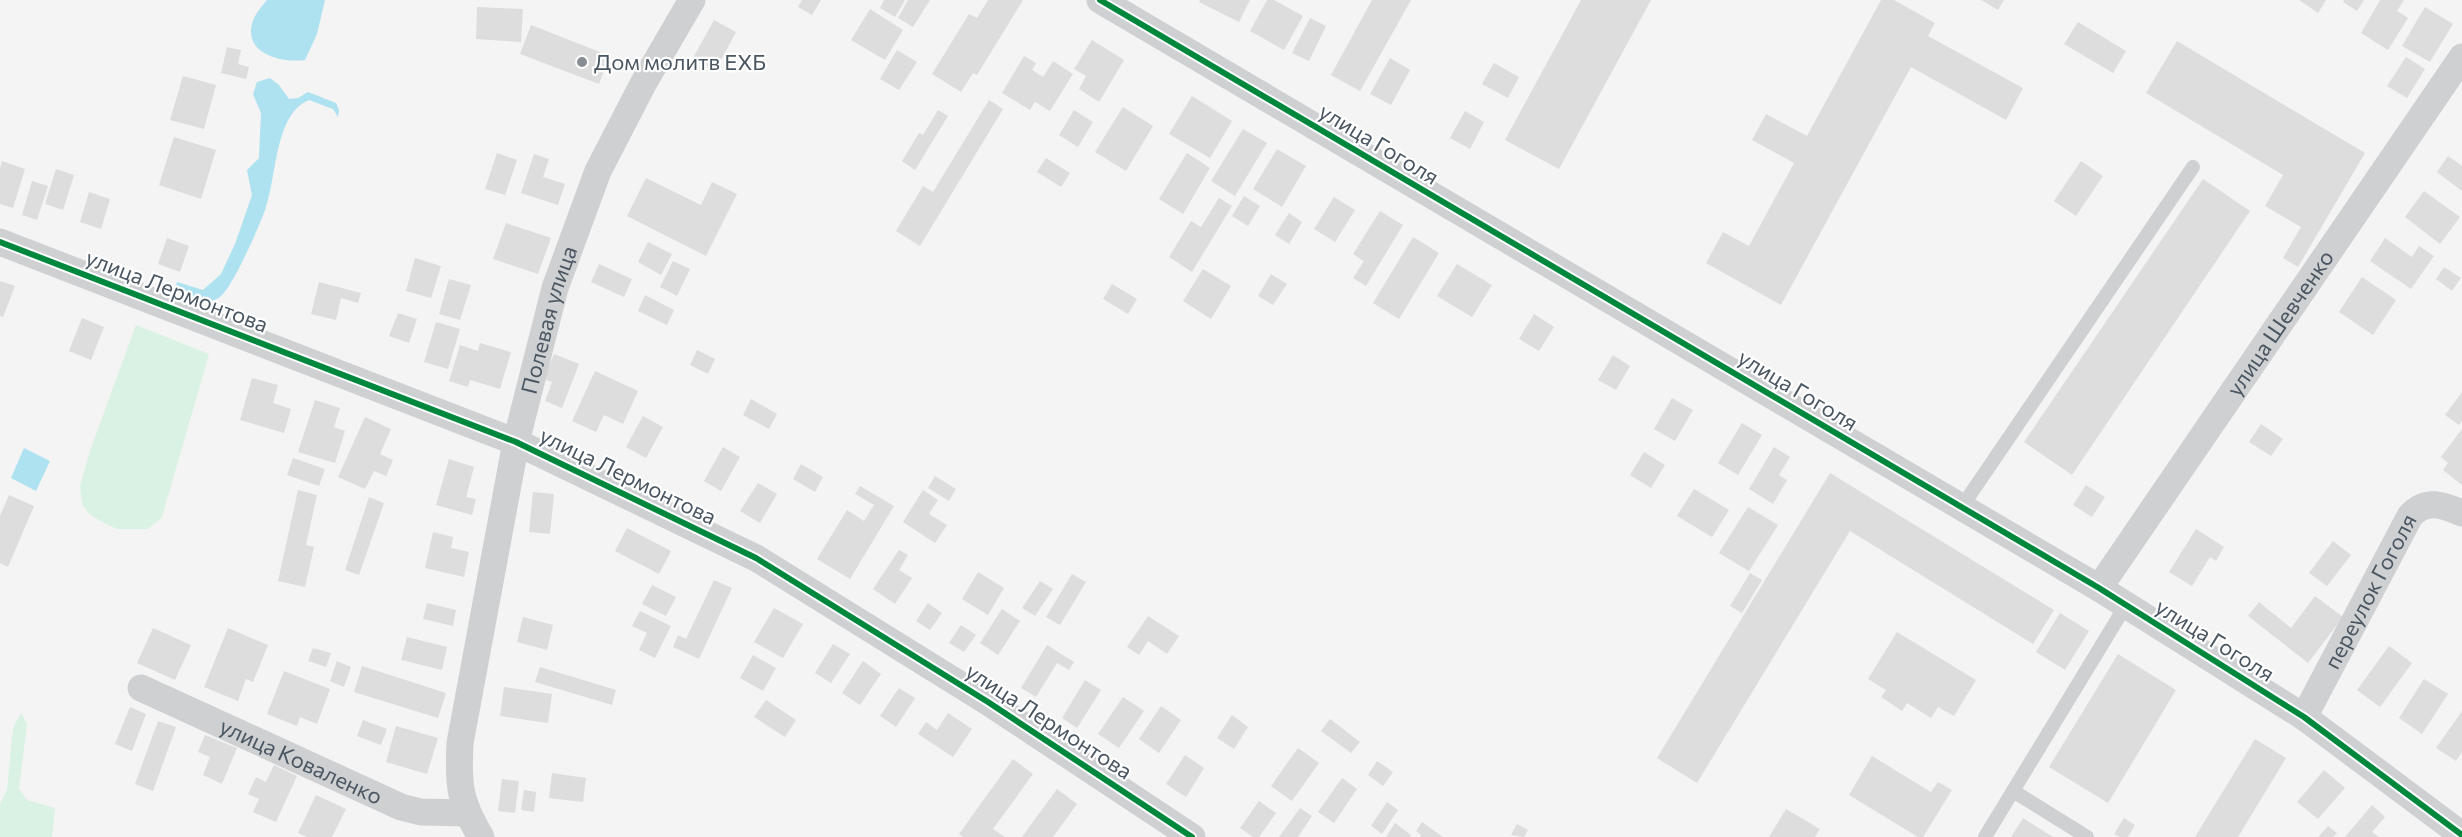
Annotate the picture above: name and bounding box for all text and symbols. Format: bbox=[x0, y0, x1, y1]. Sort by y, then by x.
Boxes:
place label: Дом молитв ЕХБ bbox=[594, 48, 766, 75]
marker: Дом молитв ЕХБ bbox=[575, 55, 589, 69]
street label: улица Гоголя bbox=[1314, 97, 1444, 190]
street label: Полевая улица bbox=[515, 242, 582, 397]
street label: улица Лермонтова bbox=[82, 243, 272, 338]
street label: улица Шевченко bbox=[2220, 245, 2339, 401]
street label: улица Гоголя bbox=[1733, 343, 1863, 436]
street label: улица Лермонтова bbox=[536, 421, 721, 530]
street label: переулок Гоголя bbox=[2318, 509, 2422, 673]
street label: улица Гоголя bbox=[2151, 592, 2280, 687]
street label: улица Лермонтова bbox=[961, 657, 1138, 784]
street label: улица Коваленко bbox=[216, 712, 387, 810]

